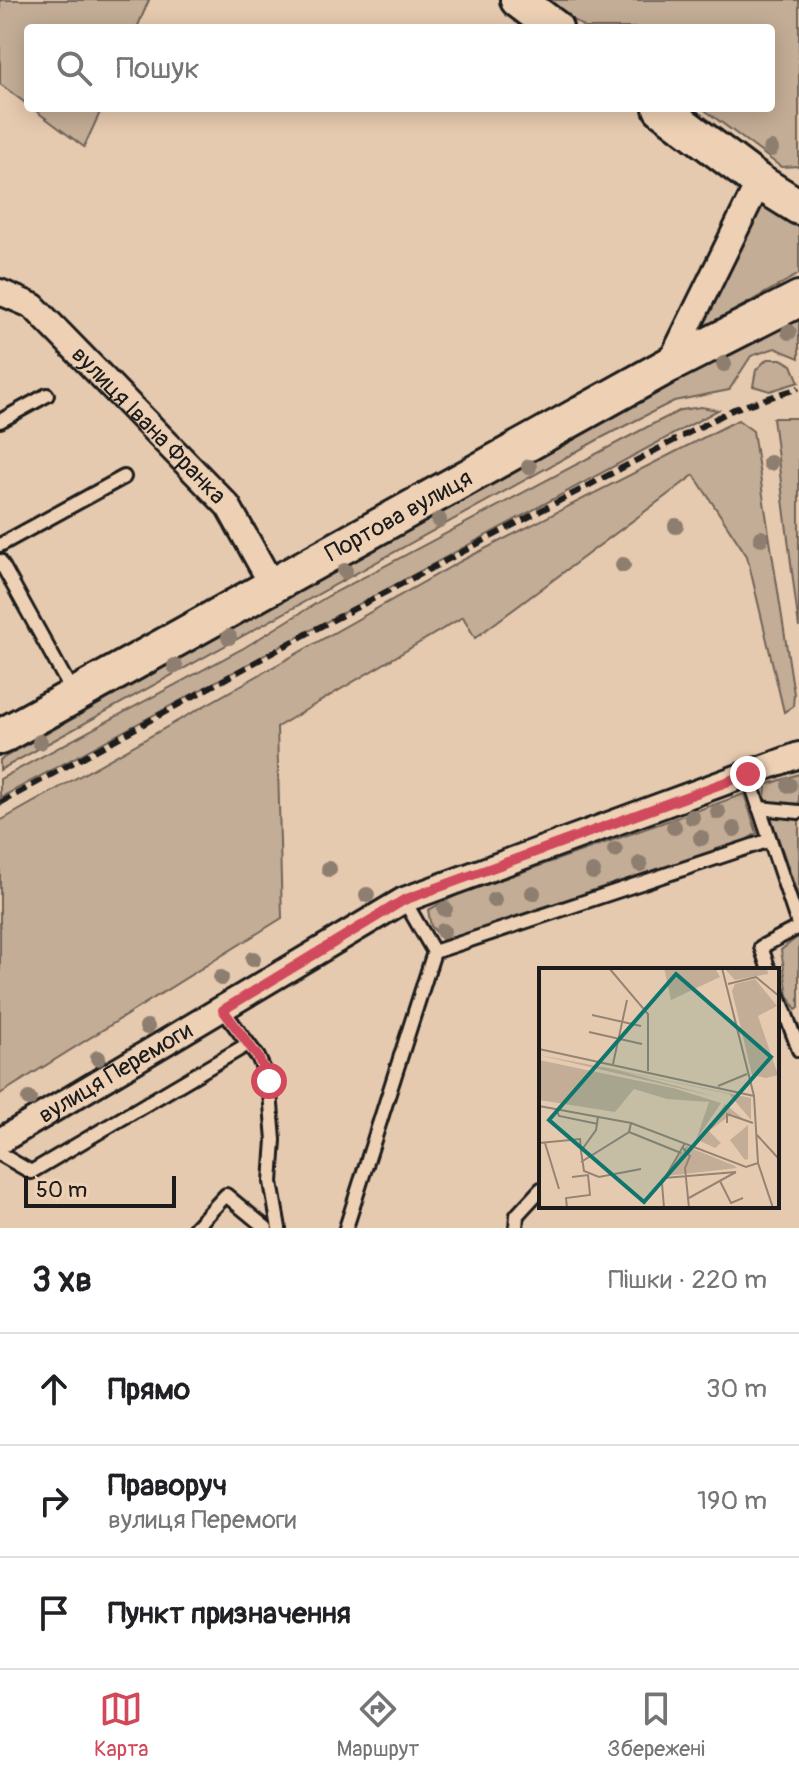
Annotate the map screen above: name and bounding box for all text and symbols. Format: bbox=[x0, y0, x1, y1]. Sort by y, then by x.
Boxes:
search box bbox=[24, 24, 775, 112]
icon: search bbox=[52, 46, 96, 90]
text: Пошук bbox=[116, 50, 200, 87]
street label: вулиця Івана Франка bbox=[65, 340, 232, 510]
street label: Портова вулиця bbox=[320, 463, 477, 568]
route end bbox=[730, 756, 766, 792]
inset map bbox=[539, 968, 779, 1208]
street label: вулиця Перемоги bbox=[33, 1016, 198, 1130]
route start bbox=[251, 1063, 287, 1099]
scale bar bbox=[24, 1172, 176, 1208]
text: 50 m bbox=[36, 1176, 87, 1204]
text: 3 хв bbox=[32, 1259, 92, 1302]
text: Пішки · 220 m bbox=[608, 1264, 767, 1296]
icon: ahead bbox=[32, 1367, 76, 1411]
text: Прямо bbox=[108, 1371, 190, 1408]
text: 30 m bbox=[706, 1373, 767, 1405]
text: Праворуч bbox=[108, 1467, 227, 1504]
icon: right bbox=[32, 1479, 76, 1523]
text: 190 m bbox=[697, 1485, 767, 1517]
text: вулиця Перемоги bbox=[108, 1504, 296, 1536]
icon: arrive bbox=[32, 1591, 76, 1635]
text: Пункт призначення bbox=[108, 1595, 351, 1632]
tab: Карта bbox=[94, 1687, 149, 1763]
tab: Маршрут bbox=[336, 1687, 419, 1763]
tab: Збережені bbox=[607, 1687, 705, 1763]

